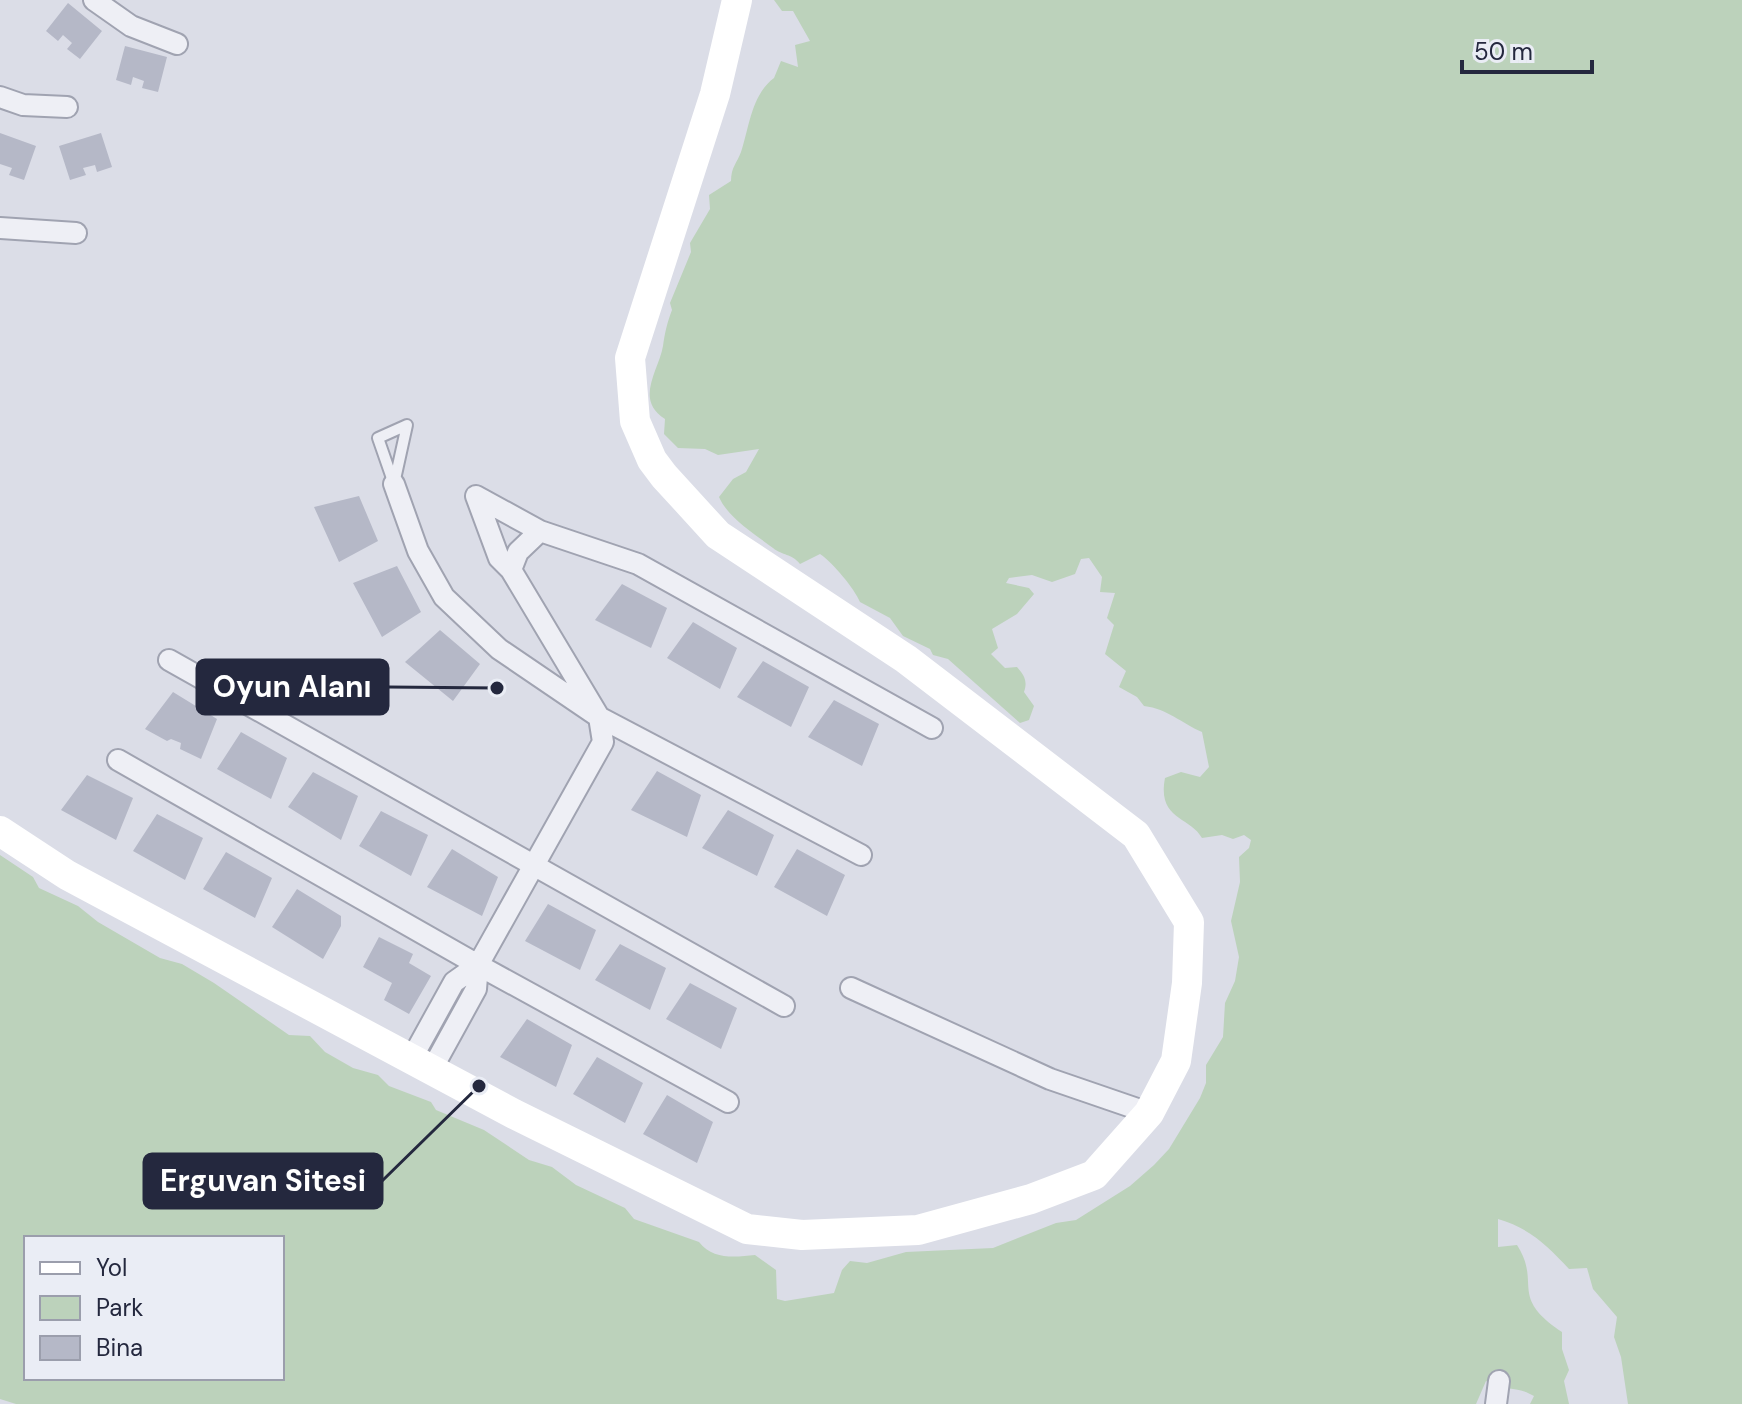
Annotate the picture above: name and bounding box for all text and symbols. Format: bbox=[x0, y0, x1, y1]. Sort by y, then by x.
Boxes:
scale bar bbox=[1462, 24, 1592, 74]
text: 50 m bbox=[1474, 36, 1533, 67]
callout: Oyun Alanı bbox=[197, 660, 388, 714]
text: Oyun Alanı bbox=[212, 667, 372, 706]
callout: Erguvan Sitesi bbox=[144, 1154, 382, 1208]
text: Erguvan Sitesi bbox=[160, 1161, 366, 1200]
legend bbox=[24, 1236, 284, 1380]
text: Yol bbox=[96, 1252, 127, 1283]
text: Park bbox=[96, 1292, 143, 1323]
text: Bina bbox=[96, 1332, 143, 1363]

